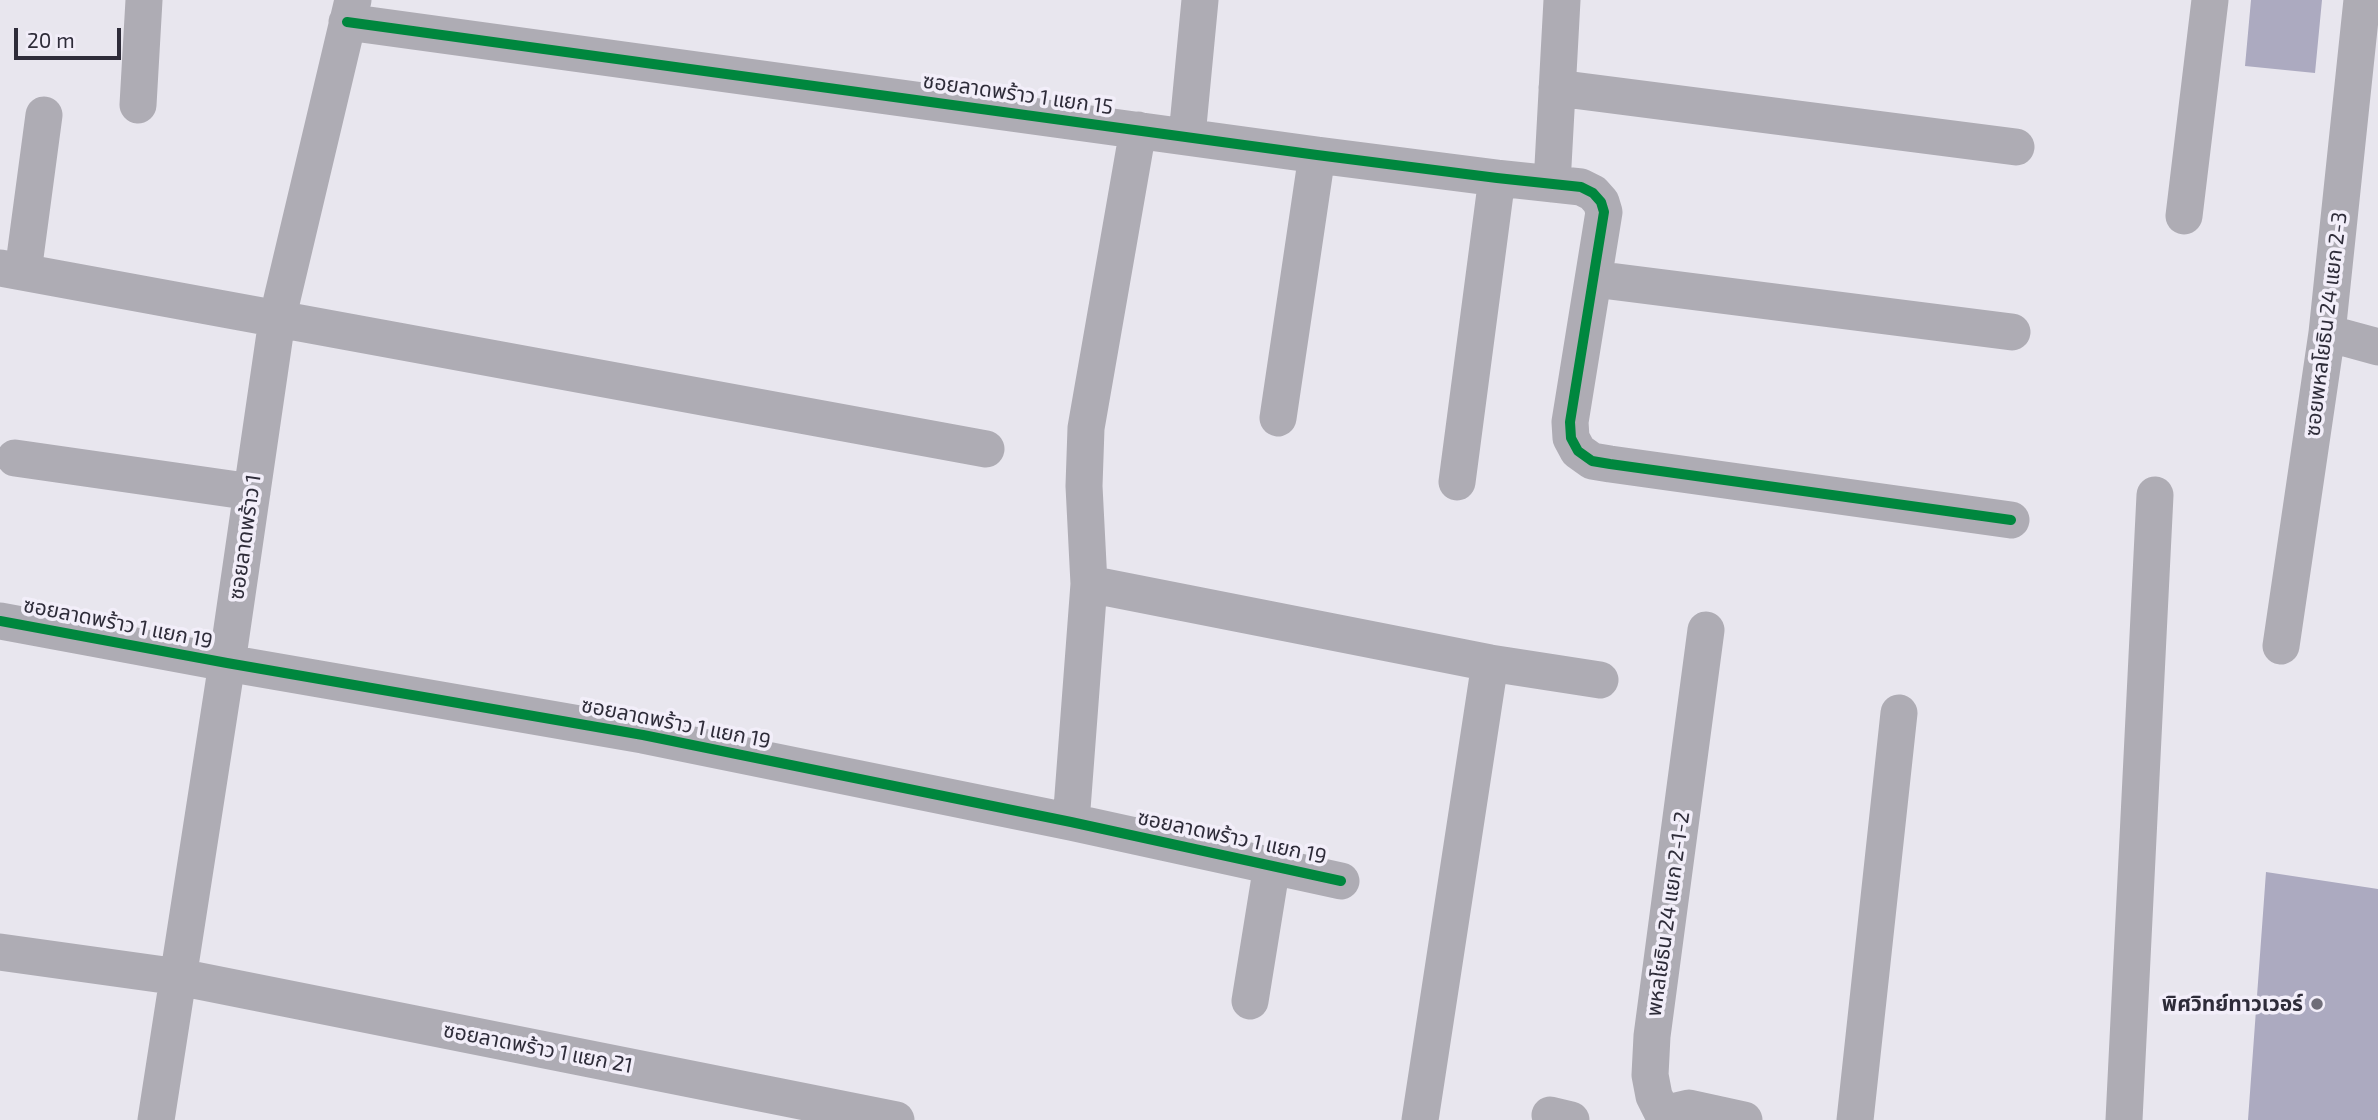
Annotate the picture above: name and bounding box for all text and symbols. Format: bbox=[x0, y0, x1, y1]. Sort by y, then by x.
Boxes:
scale bar bbox=[18, 14, 124, 58]
text: 20 m bbox=[27, 27, 75, 52]
street label: ซอยลาดพร้าว 1 แยก 15 bbox=[921, 68, 1115, 120]
street label: ซอยพหลโยธิน 24 แยก 2-3 bbox=[2300, 210, 2352, 438]
street label: ซอยลาดพร้าว 1 bbox=[224, 473, 266, 601]
street label: ซอยลาดพร้าว 1 แยก 19 bbox=[21, 592, 215, 654]
street label: ซอยลาดพร้าว 1 แยก 19 bbox=[579, 692, 773, 754]
street label: ซอยลาดพร้าว 1 แยก 19 bbox=[1135, 805, 1329, 869]
street label: พหลโยธิน 24 แยก 2-1-2 bbox=[1641, 810, 1695, 1018]
place label: พิศวิทย์ทาวเวอร์ bbox=[2162, 991, 2303, 1017]
marker: พิศวิทย์ทาวเวอร์ bbox=[2309, 996, 2325, 1012]
street label: ซอยลาดพร้าว 1 แยก 21 bbox=[441, 1017, 635, 1079]

